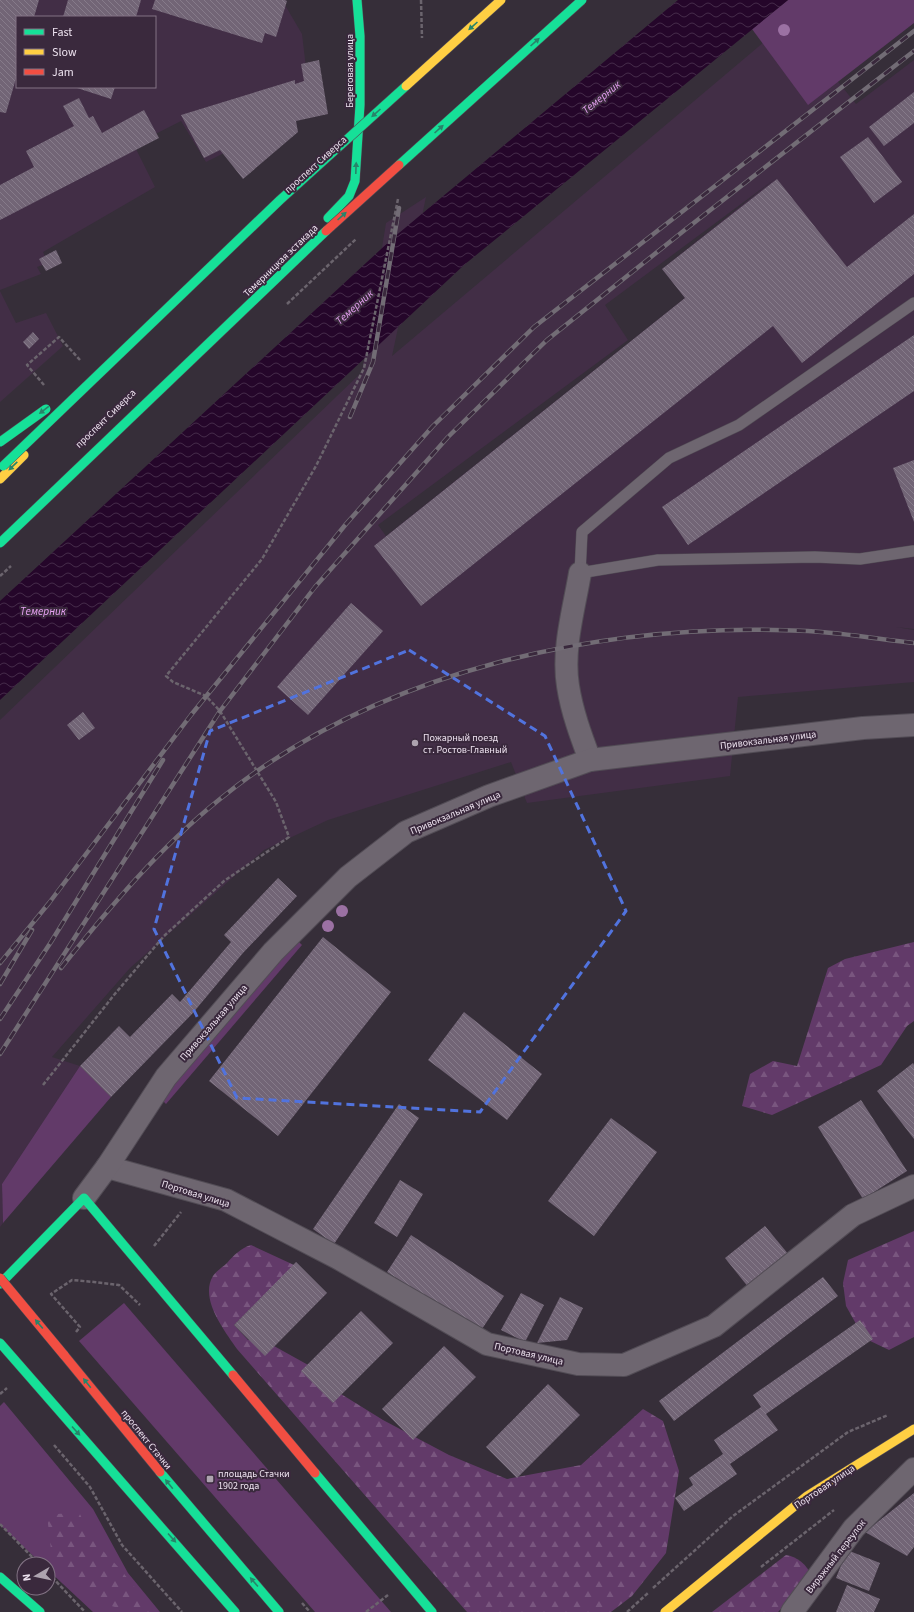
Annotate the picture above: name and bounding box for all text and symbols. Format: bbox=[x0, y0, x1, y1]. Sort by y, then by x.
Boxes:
legend bbox=[16, 16, 156, 88]
one-way arrow bbox=[468, 21, 477, 30]
text: Fast bbox=[52, 24, 72, 41]
street label: Береговая улица bbox=[343, 34, 357, 108]
one-way arrow bbox=[530, 37, 540, 47]
text: Slow bbox=[52, 44, 77, 61]
text: Jam bbox=[52, 64, 74, 81]
water label: Темерник bbox=[579, 77, 624, 118]
one-way arrow bbox=[371, 109, 381, 118]
one-way arrow bbox=[434, 124, 444, 134]
street label: проспект Сиверса bbox=[281, 133, 350, 197]
one-way arrow bbox=[353, 161, 359, 174]
one-way arrow bbox=[338, 212, 347, 221]
street label: Темерницкая эстакада bbox=[240, 221, 321, 300]
water label: Темерник bbox=[332, 286, 377, 328]
street label: проспект Сиверса bbox=[72, 386, 139, 451]
one-way arrow bbox=[39, 405, 50, 414]
one-way arrow bbox=[8, 461, 18, 471]
water label: Темерник bbox=[20, 604, 67, 619]
street label: Привокзальная улица bbox=[719, 727, 817, 753]
place label: Пожарный поезд ст. Ростов-Главный bbox=[423, 731, 507, 757]
marker: Пожарный поезд ст. Ростов-Главный bbox=[410, 738, 420, 748]
street label: Привокзальная улица bbox=[408, 788, 503, 838]
street label: Привокзальная улица bbox=[177, 981, 251, 1064]
street label: Портовая улица bbox=[160, 1177, 232, 1211]
one-way arrow bbox=[34, 1319, 43, 1330]
street label: Портовая улица bbox=[493, 1339, 565, 1369]
one-way arrow bbox=[82, 1378, 91, 1388]
street label: проспект Стачки bbox=[118, 1407, 175, 1473]
one-way arrow bbox=[71, 1426, 81, 1436]
street label: Портовая улица bbox=[791, 1461, 858, 1512]
place label: площадь Стачки 1902 года bbox=[218, 1467, 290, 1493]
marker: площадь Стачки 1902 года bbox=[205, 1474, 215, 1484]
one-way arrow bbox=[165, 1478, 173, 1489]
street label: Виражный переулок bbox=[803, 1517, 869, 1596]
one-way arrow bbox=[167, 1533, 176, 1544]
north arrow bbox=[16, 1556, 56, 1596]
text: N bbox=[19, 1573, 35, 1582]
one-way arrow bbox=[249, 1577, 258, 1588]

